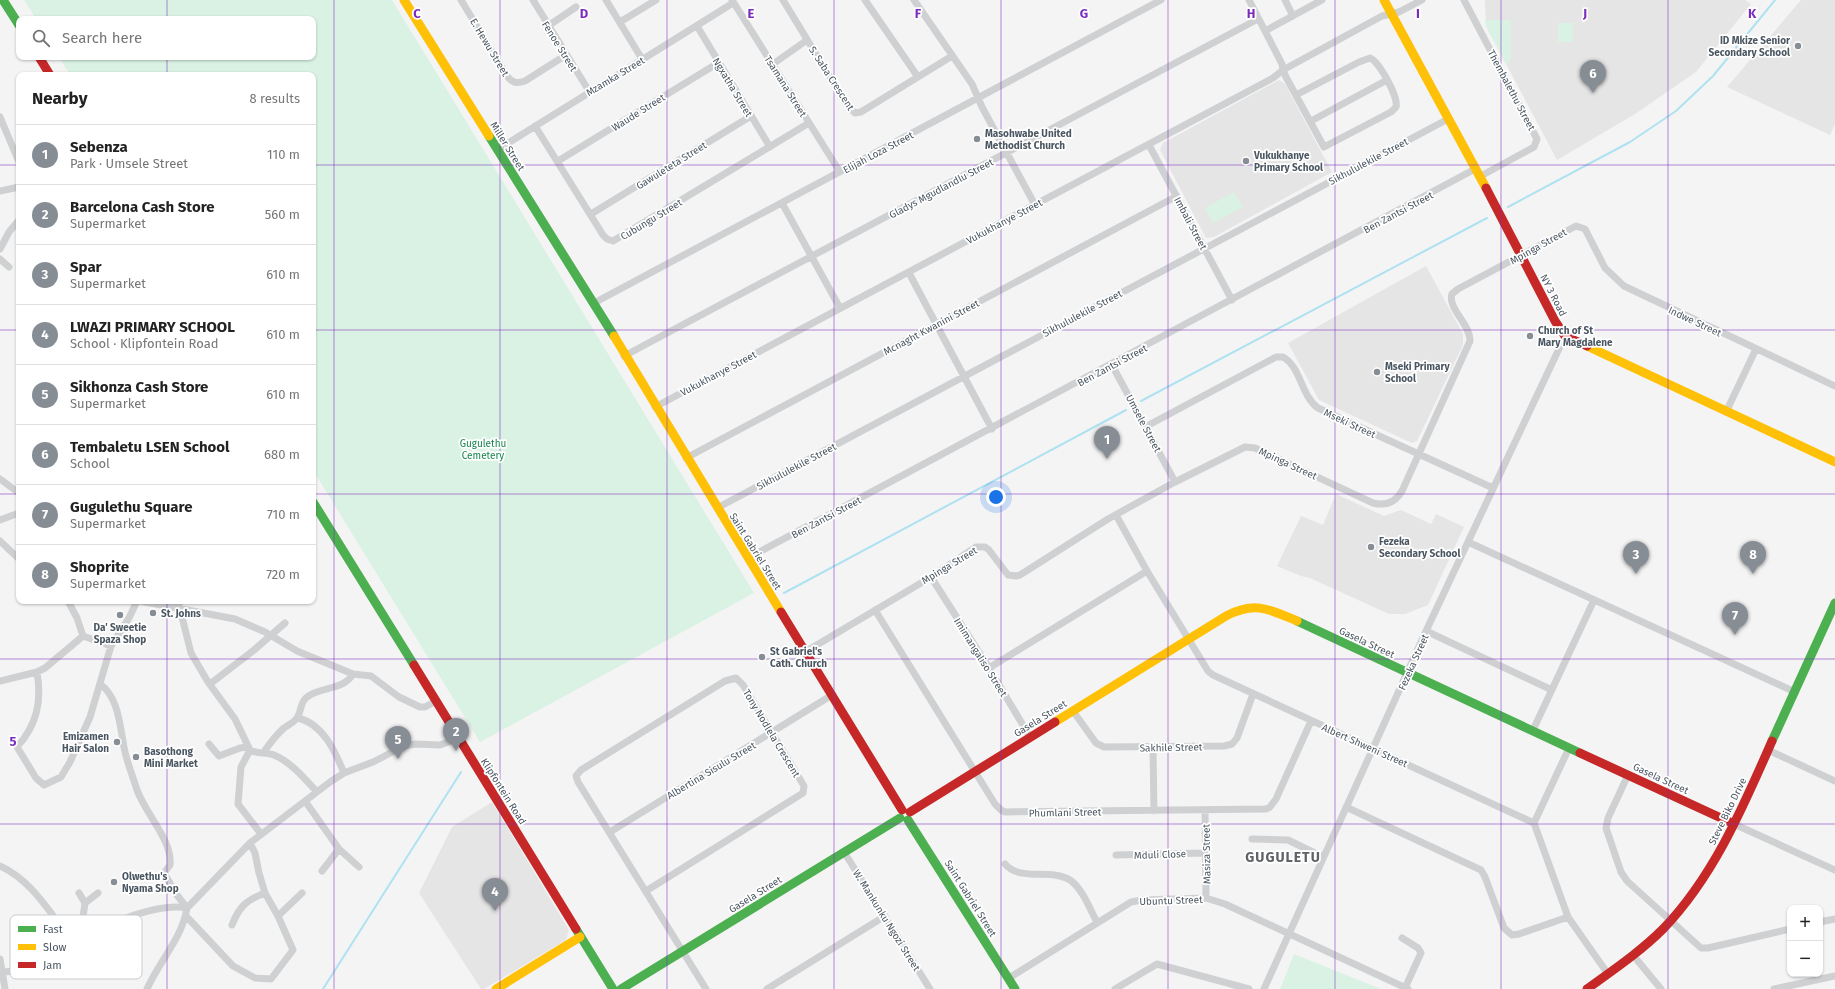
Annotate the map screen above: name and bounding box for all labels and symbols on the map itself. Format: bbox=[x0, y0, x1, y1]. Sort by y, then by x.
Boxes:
text: C bbox=[413, 6, 421, 21]
text: D bbox=[580, 6, 589, 21]
text: E bbox=[748, 6, 755, 21]
text: F bbox=[915, 6, 922, 21]
text: G bbox=[1080, 6, 1088, 21]
text: H bbox=[1247, 6, 1255, 21]
text: I bbox=[1416, 6, 1420, 21]
text: J bbox=[1582, 6, 1587, 21]
text: K bbox=[1748, 6, 1757, 21]
street label: E. Hewu Street bbox=[467, 16, 511, 79]
street label: Fenoe Street bbox=[539, 19, 580, 74]
place label: ID Mkize Senior Secondary School bbox=[1709, 35, 1791, 59]
marker: ID Mkize Senior Secondary School bbox=[1793, 41, 1803, 51]
street label: S. Saba Crescent bbox=[806, 44, 857, 113]
street label: Thembalethu Street bbox=[1485, 48, 1538, 133]
street label: Mzamka Street bbox=[584, 54, 647, 99]
street label: Tsamana Street bbox=[762, 54, 809, 120]
street label: Ngxatha Street bbox=[710, 56, 755, 120]
pin: 6 bbox=[1580, 60, 1606, 93]
street label: Waude Street bbox=[610, 92, 668, 134]
street label: Miller Street bbox=[487, 120, 527, 174]
place label: Masohwabe United Methodist Church bbox=[985, 128, 1072, 152]
street label: Elijah Loza Street bbox=[841, 129, 916, 176]
marker: Masohwabe United Methodist Church bbox=[972, 134, 982, 144]
street label: Sikhululekile Street bbox=[1327, 136, 1411, 188]
street label: Gawuleteta Street bbox=[634, 139, 709, 192]
place label: Vukukhanye Primary School bbox=[1253, 150, 1323, 174]
street label: Gladys Mgudlandlu Street bbox=[887, 156, 996, 221]
marker: Vukukhanye Primary School bbox=[1241, 156, 1251, 166]
street label: Ben Zantsi Street bbox=[1362, 189, 1436, 236]
street label: Imbali Street bbox=[1171, 195, 1209, 252]
street label: Cubungu Street bbox=[619, 197, 685, 243]
street label: Vukukhanye Street bbox=[964, 197, 1045, 247]
street label: Mpinga Street bbox=[1508, 226, 1569, 267]
street label: NY 3 Road bbox=[1537, 272, 1569, 319]
street label: Sikhululekile Street bbox=[1041, 288, 1125, 340]
street label: Mcnaght Kwanini Street bbox=[882, 297, 982, 358]
street label: Indwe Street bbox=[1666, 304, 1723, 340]
place label: Church of St Mary Magdalene bbox=[1538, 325, 1613, 349]
marker: Church of St Mary Magdalene bbox=[1525, 331, 1535, 341]
street label: Ben Zantsi Street bbox=[1076, 342, 1150, 389]
street label: Vukukhanye Street bbox=[678, 349, 759, 399]
place label: Mseki Primary School bbox=[1385, 361, 1450, 385]
marker: Mseki Primary School bbox=[1372, 367, 1382, 377]
street label: Umsele Street bbox=[1123, 393, 1163, 455]
street label: Mseki Street bbox=[1322, 407, 1378, 441]
pin: 1 bbox=[1094, 426, 1120, 459]
park label: Gugulethu Cemetery bbox=[460, 438, 506, 462]
street label: Sikhululekile Street bbox=[755, 441, 839, 493]
street label: Mpinga Street bbox=[1257, 445, 1319, 483]
your location bbox=[986, 487, 1006, 507]
street label: Ben Zantsi Street bbox=[790, 494, 864, 541]
street label: Saint Gabriel Street bbox=[727, 511, 784, 593]
place label: Fezeka Secondary School bbox=[1379, 536, 1460, 560]
pin: 3 bbox=[1623, 541, 1649, 574]
pin: 8 bbox=[1740, 541, 1766, 574]
marker: Fezeka Secondary School bbox=[1366, 542, 1376, 552]
street label: Mpinga Street bbox=[920, 544, 980, 587]
pin: 7 bbox=[1722, 602, 1748, 635]
marker: St. Johns bbox=[148, 608, 158, 618]
place label: St. Johns bbox=[161, 608, 201, 620]
marker: Da' Sweetie Spaza Shop bbox=[115, 610, 125, 620]
street label: Imimangaliso Street bbox=[951, 616, 1009, 699]
place label: Da' Sweetie Spaza Shop bbox=[94, 622, 147, 646]
street label: Gasela Street bbox=[1337, 625, 1397, 661]
street label: Fezeka Street bbox=[1396, 632, 1432, 692]
place label: St Gabriel's Cath. Church bbox=[770, 646, 827, 670]
marker: St Gabriel's Cath. Church bbox=[757, 652, 767, 662]
street label: Tony Nodlela Crescent bbox=[740, 687, 802, 780]
street label: Gasela Street bbox=[1012, 698, 1069, 740]
pin: 2 bbox=[443, 718, 469, 751]
street label: Albert Shweni Street bbox=[1320, 722, 1410, 770]
pin: 5 bbox=[385, 726, 411, 759]
place label: Emizamen Hair Salon bbox=[62, 731, 109, 755]
text: 5 bbox=[10, 734, 17, 749]
marker: Emizamen Hair Salon bbox=[112, 737, 122, 747]
street label: Albertina Sisulu Street bbox=[665, 739, 758, 802]
street label: Sakhile Street bbox=[1140, 741, 1203, 755]
place label: Basothong Mini Market bbox=[144, 746, 198, 770]
marker: Basothong Mini Market bbox=[131, 752, 141, 762]
street label: Klipfontein Road bbox=[478, 756, 528, 827]
street label: Gasela Street bbox=[1631, 761, 1691, 797]
street label: Steve Biko Drive bbox=[1706, 776, 1749, 847]
street label: Phumlani Street bbox=[1029, 806, 1102, 820]
street label: Masiza Street bbox=[1200, 823, 1214, 884]
street label: Mduli Close bbox=[1134, 848, 1186, 862]
district label: GUGULETU bbox=[1245, 849, 1321, 866]
street label: Saint Gabriel Street bbox=[942, 858, 999, 940]
street label: W. Mankunku Ngozi Street bbox=[850, 868, 922, 974]
place label: Olwethu's Nyama Shop bbox=[122, 871, 179, 895]
street label: Gasela Street bbox=[727, 874, 784, 916]
marker: Olwethu's Nyama Shop bbox=[109, 877, 119, 887]
pin: 4 bbox=[482, 878, 508, 911]
street label: Ubuntu Street bbox=[1139, 894, 1203, 908]
legend bbox=[10, 915, 142, 979]
text: Fast bbox=[43, 923, 63, 936]
text: Slow bbox=[43, 941, 67, 954]
text: Jam bbox=[43, 959, 62, 972]

